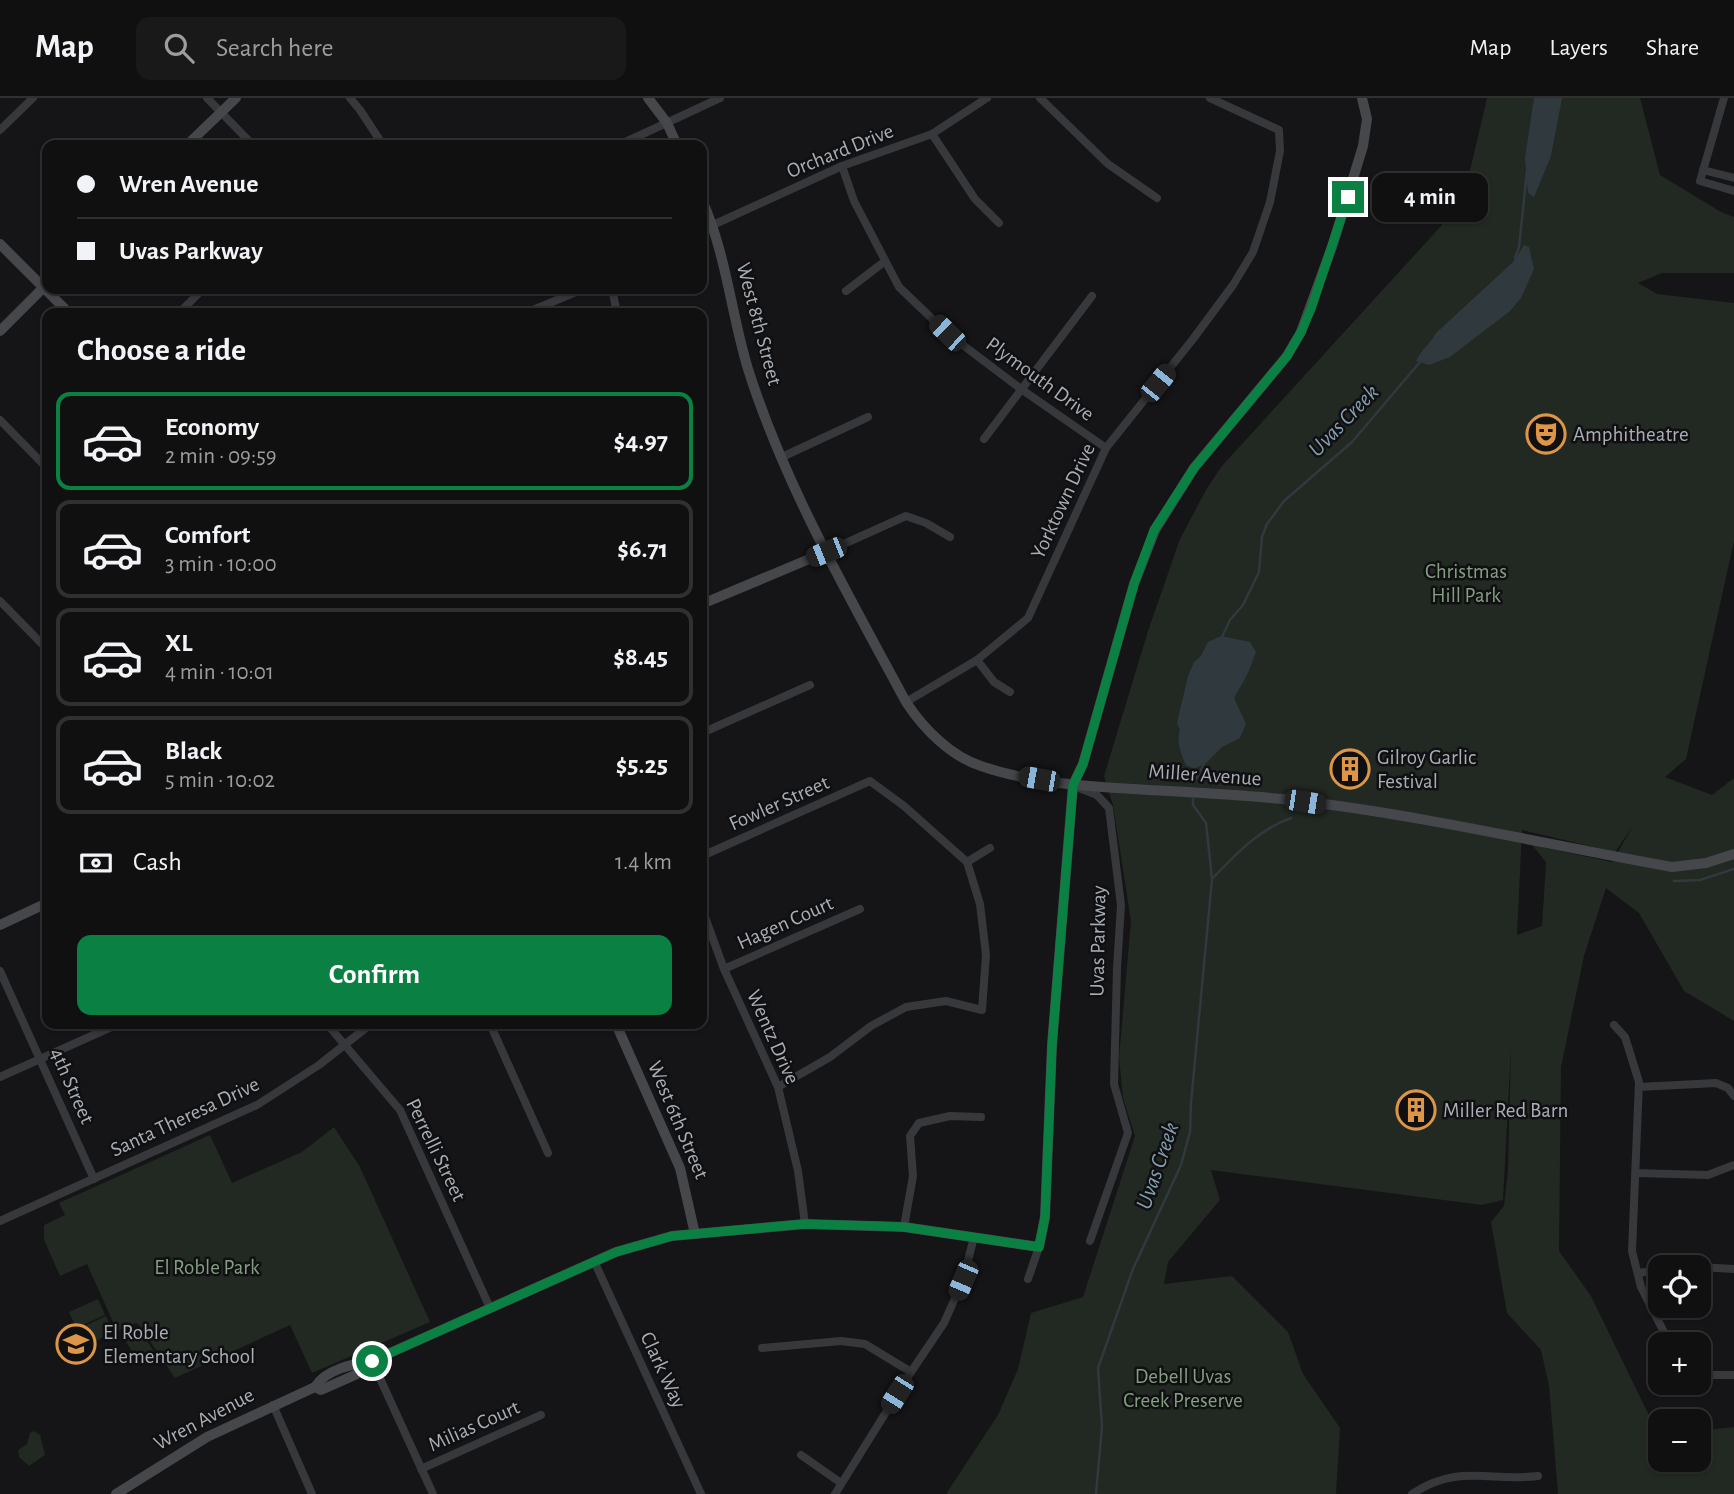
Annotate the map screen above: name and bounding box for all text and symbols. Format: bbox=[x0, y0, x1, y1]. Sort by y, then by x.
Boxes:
search box bbox=[136, 17, 626, 80]
icon: search bbox=[160, 29, 198, 67]
text: Map bbox=[35, 31, 94, 64]
text: Search here bbox=[216, 35, 334, 61]
text: Map bbox=[1469, 36, 1511, 60]
text: Layers bbox=[1549, 36, 1608, 60]
text: Share bbox=[1646, 36, 1699, 60]
street label: Orchard Drive bbox=[783, 120, 897, 182]
text: Wren Avenue bbox=[119, 171, 258, 197]
callout: 4 min bbox=[1372, 172, 1488, 222]
route end bbox=[1332, 181, 1364, 213]
text: 4 min bbox=[1404, 186, 1456, 209]
text: Uvas Parkway bbox=[119, 238, 263, 264]
street label: West 8th Street bbox=[733, 260, 786, 388]
car bbox=[925, 311, 970, 355]
street label: Plymouth Drive bbox=[982, 333, 1098, 425]
text: Choose a ride bbox=[77, 334, 246, 366]
car bbox=[1137, 360, 1180, 406]
water label: Uvas Creek bbox=[1304, 380, 1384, 461]
icon: car bbox=[81, 410, 144, 473]
theatre icon: Amphitheatre bbox=[1525, 413, 1567, 455]
text: Economy bbox=[165, 414, 259, 440]
place label: Amphitheatre bbox=[1573, 424, 1689, 445]
text: $4.97 bbox=[613, 428, 668, 454]
street label: Yorktown Drive bbox=[1027, 440, 1099, 562]
text: 2 min · 09:59 bbox=[165, 445, 277, 468]
icon: car bbox=[81, 518, 144, 581]
text: Comfort bbox=[165, 522, 250, 548]
car bbox=[803, 534, 850, 570]
text: $6.71 bbox=[617, 536, 668, 562]
text: 3 min · 10:00 bbox=[165, 553, 277, 576]
park label: Christmas Hill Park bbox=[1425, 561, 1507, 606]
icon: car bbox=[81, 626, 144, 689]
text: XL bbox=[165, 630, 192, 656]
text: $8.45 bbox=[613, 644, 668, 670]
text: 4 min · 10:01 bbox=[165, 661, 274, 684]
icon: car bbox=[81, 734, 144, 797]
text: Black bbox=[165, 738, 222, 764]
place label: Gilroy Garlic Festival bbox=[1377, 747, 1476, 792]
building icon: Gilroy Garlic Festival bbox=[1329, 748, 1371, 790]
text: $5.25 bbox=[616, 752, 668, 778]
street label: Miller Avenue bbox=[1148, 761, 1262, 789]
car bbox=[1017, 765, 1062, 793]
text: 5 min · 10:02 bbox=[165, 769, 275, 792]
street label: Fowler Street bbox=[726, 772, 832, 834]
car bbox=[1283, 788, 1328, 816]
icon: cash bbox=[77, 844, 115, 882]
text: Cash bbox=[133, 849, 182, 875]
text: 1.4 km bbox=[615, 851, 672, 874]
street label: Uvas Parkway bbox=[1087, 885, 1109, 997]
street label: Hagen Court bbox=[734, 892, 836, 953]
button: Confirm bbox=[77, 935, 672, 1015]
street label: Wentz Drive bbox=[743, 987, 803, 1087]
street label: 4th Street bbox=[46, 1045, 98, 1127]
street label: West 6th Street bbox=[644, 1058, 712, 1182]
street label: Santa Theresa Drive bbox=[107, 1073, 263, 1161]
building icon: Miller Red Barn bbox=[1395, 1089, 1437, 1131]
street label: Perrelli Street bbox=[402, 1095, 470, 1205]
place label: Miller Red Barn bbox=[1443, 1100, 1568, 1121]
water label: Uvas Creek bbox=[1132, 1119, 1184, 1212]
map controls bbox=[1648, 1255, 1711, 1472]
button: locate bbox=[1648, 1255, 1711, 1318]
park label: El Roble Park bbox=[154, 1257, 260, 1278]
car bbox=[946, 1257, 981, 1303]
place label: El Roble Elementary School bbox=[103, 1322, 255, 1367]
school or university icon: El Roble Elementary School bbox=[55, 1323, 97, 1365]
street label: Clark Way bbox=[636, 1329, 690, 1411]
button: + bbox=[1648, 1332, 1711, 1395]
route start bbox=[356, 1345, 388, 1377]
park label: Debell Uvas Creek Preserve bbox=[1123, 1366, 1243, 1411]
car bbox=[877, 1371, 918, 1417]
street label: Wren Avenue bbox=[151, 1384, 257, 1454]
street label: Milias Court bbox=[425, 1396, 523, 1455]
button: − bbox=[1648, 1409, 1711, 1472]

